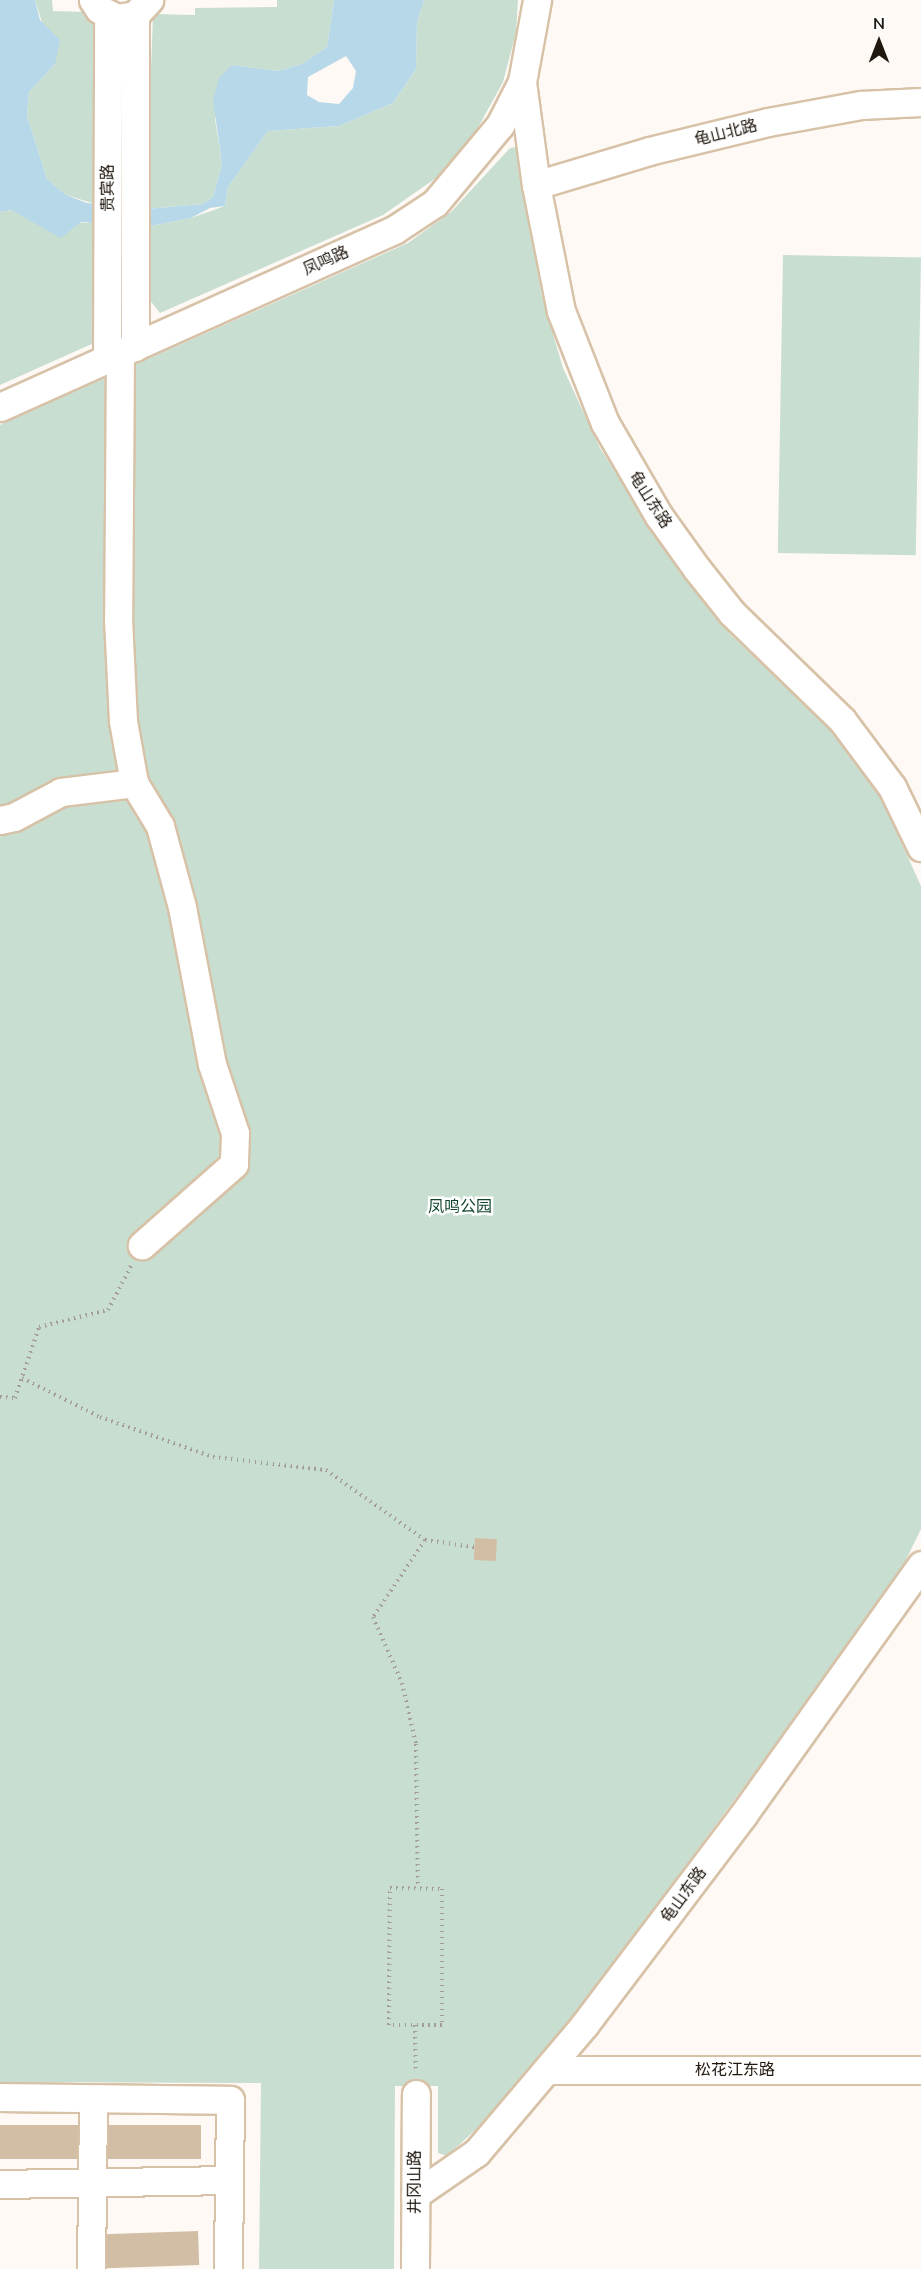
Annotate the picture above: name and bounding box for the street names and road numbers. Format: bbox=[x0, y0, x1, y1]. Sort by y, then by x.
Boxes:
street label: 龟山北路 bbox=[693, 116, 759, 150]
street label: 贵宾路 bbox=[98, 164, 118, 212]
street label: 凤鸣路 bbox=[300, 242, 352, 280]
street label: 龟山东路 bbox=[625, 468, 675, 532]
street label: 龟山东路 bbox=[657, 1863, 711, 1927]
street label: 松花江东路 bbox=[695, 2060, 775, 2080]
street label: 井冈山路 bbox=[405, 2150, 425, 2214]

